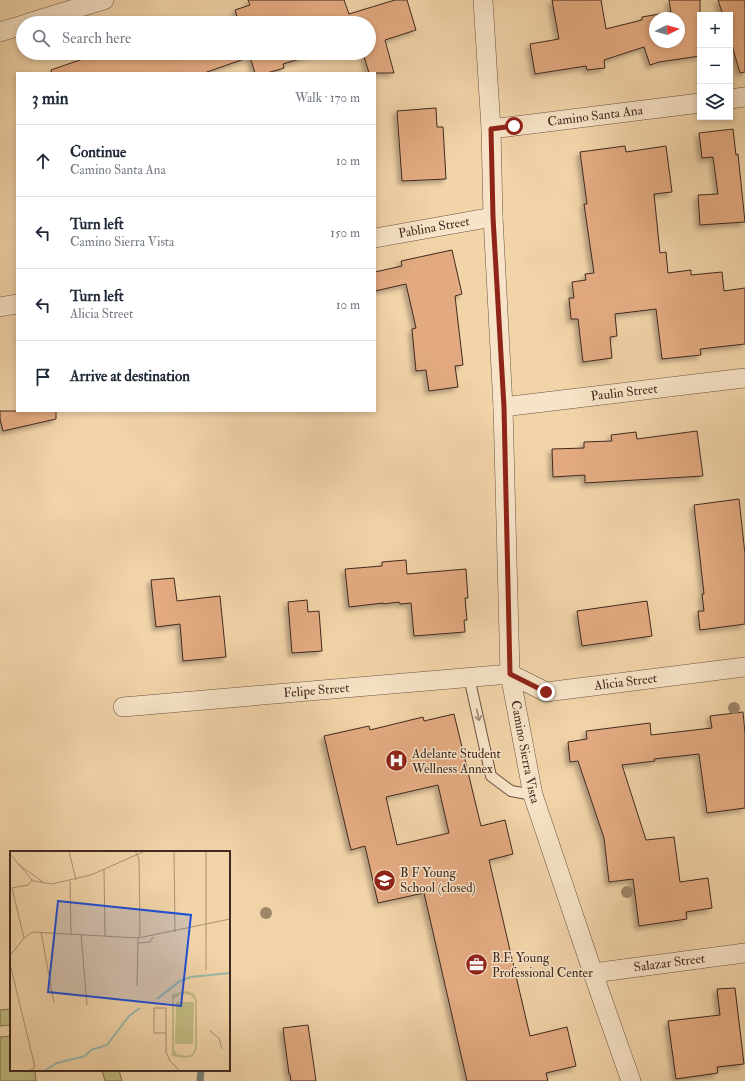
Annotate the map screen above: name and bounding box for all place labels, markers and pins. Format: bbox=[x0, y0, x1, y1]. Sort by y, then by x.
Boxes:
place label: Adelante Student Wellness Annex bbox=[411, 746, 501, 777]
hospital icon: Adelante Student Wellness Annex bbox=[384, 748, 410, 774]
place label: B F Young School (closed) bbox=[400, 865, 476, 896]
school or university icon: B F Young School (closed) bbox=[371, 867, 397, 893]
place label: B.F. Young Professional Center bbox=[492, 950, 593, 981]
office icon: B.F. Young Professional Center bbox=[464, 952, 490, 978]

